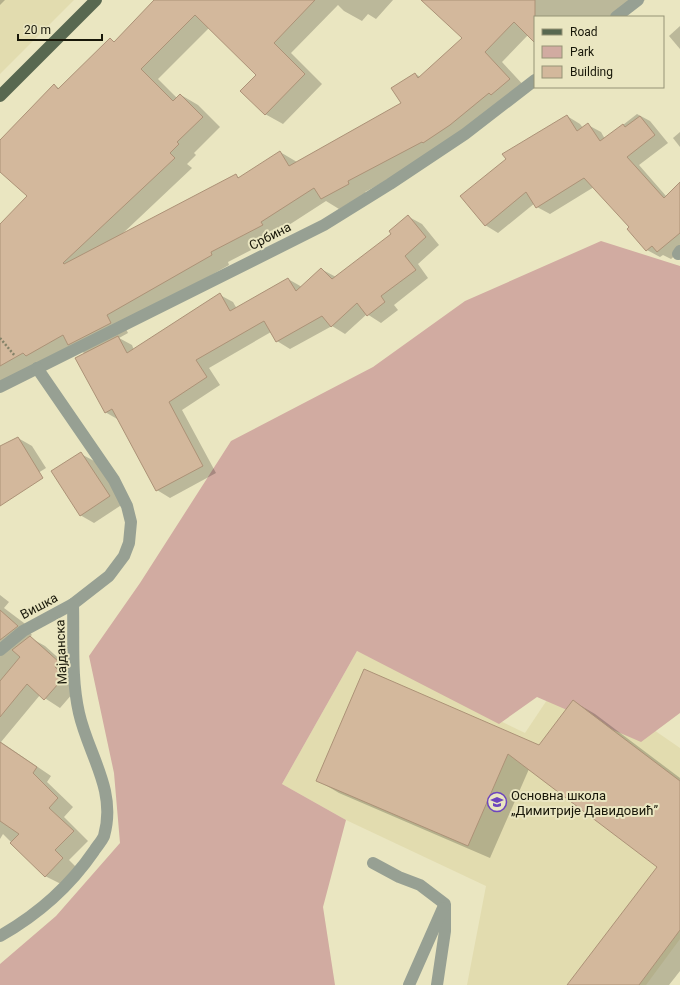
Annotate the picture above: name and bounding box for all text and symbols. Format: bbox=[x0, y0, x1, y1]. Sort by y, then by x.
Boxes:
scale bar bbox=[18, 16, 102, 42]
legend bbox=[534, 16, 664, 88]
text: 20 m bbox=[24, 23, 51, 37]
text: Road bbox=[570, 25, 598, 39]
text: Park bbox=[570, 45, 595, 59]
text: Building bbox=[570, 65, 613, 79]
street label: Србина bbox=[247, 219, 293, 253]
street label: Вишка bbox=[18, 590, 60, 622]
street label: Мајданска bbox=[52, 619, 70, 685]
place label: Основна школа „Димитрије Давидовић” bbox=[511, 788, 659, 818]
school or university icon: Основна школа „Димитрије Давидовић” bbox=[486, 791, 508, 813]

